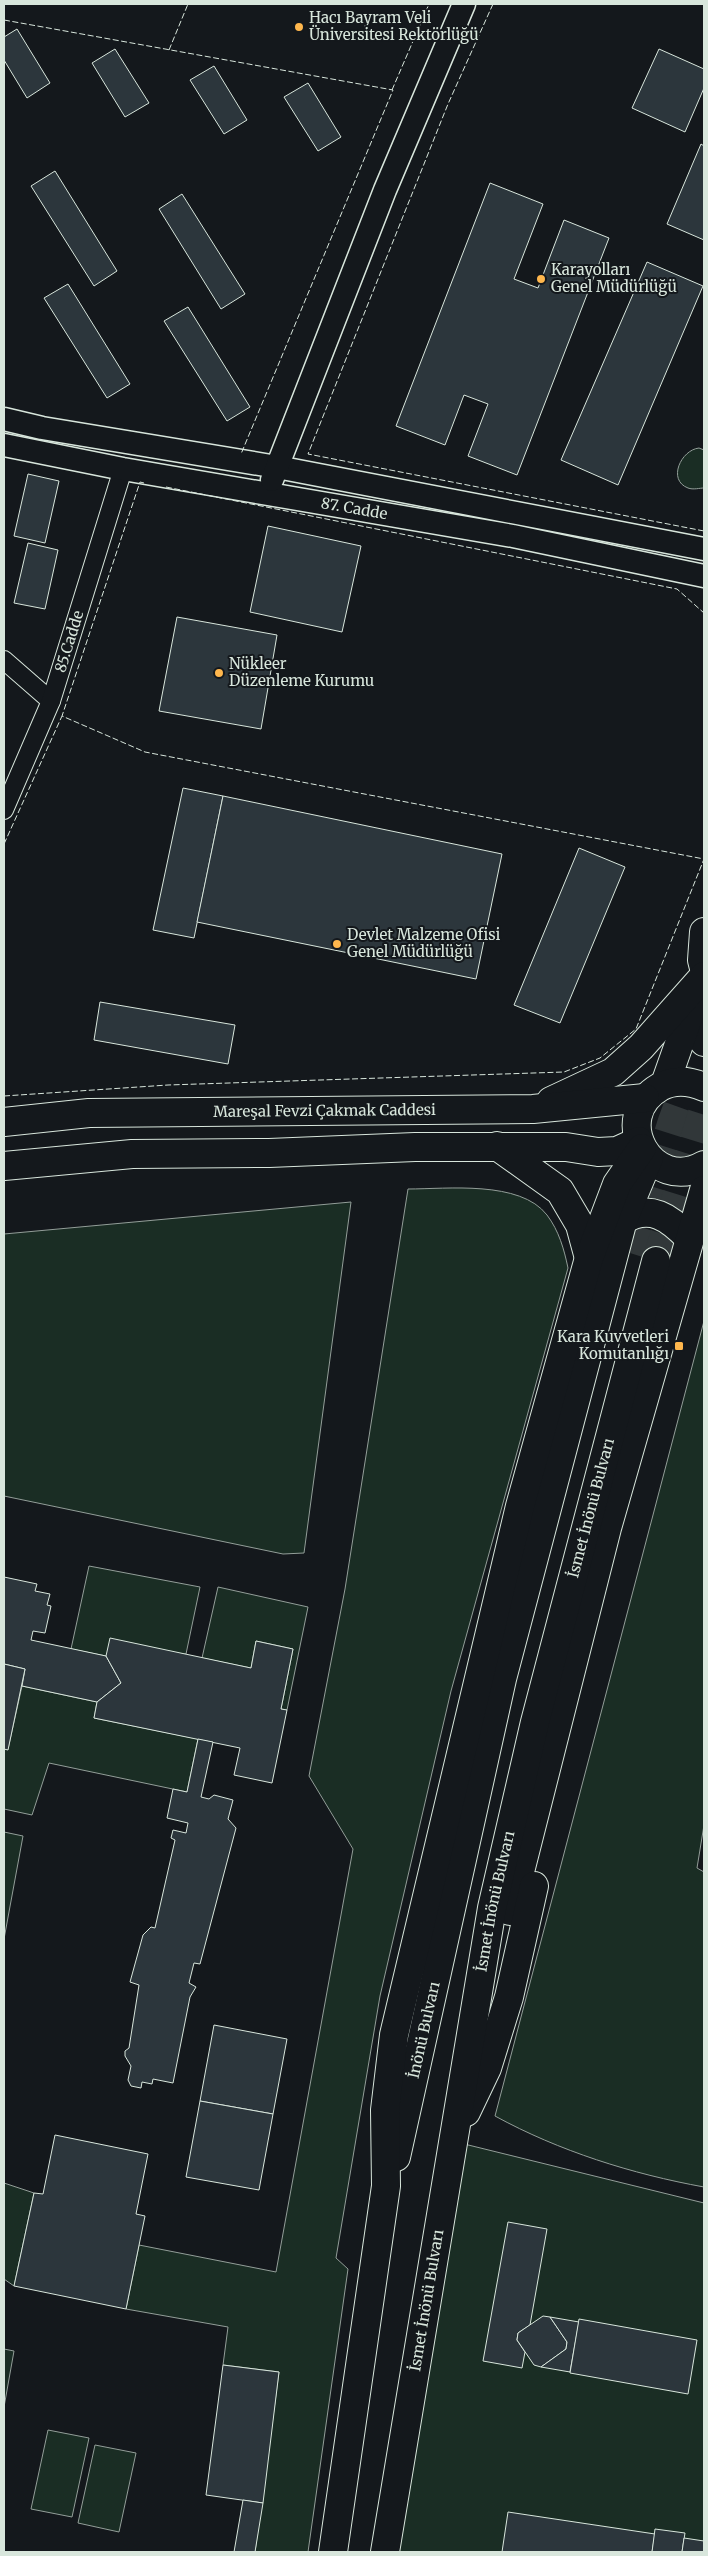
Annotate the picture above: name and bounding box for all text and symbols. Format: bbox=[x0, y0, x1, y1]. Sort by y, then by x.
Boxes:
place label: Hacı Bayram Veli Üniversitesi Rektörlüğü bbox=[309, 8, 479, 44]
marker: Hacı Bayram Veli Üniversitesi Rektörlüğü bbox=[293, 21, 305, 33]
place label: Karayolları Genel Müdürlüğü bbox=[551, 260, 677, 296]
marker: Karayolları Genel Müdürlüğü bbox=[535, 273, 547, 285]
street label: 87. Cadde bbox=[320, 493, 389, 523]
street label: 85.Cadde bbox=[50, 608, 88, 675]
place label: Nükleer Düzenleme Kurumu bbox=[229, 654, 374, 690]
marker: Nükleer Düzenleme Kurumu bbox=[213, 667, 225, 679]
place label: Devlet Malzeme Ofisi Genel Müdürlüğü bbox=[347, 925, 500, 961]
marker: Devlet Malzeme Ofisi Genel Müdürlüğü bbox=[331, 938, 343, 950]
street label: Mareşal Fevzi Çakmak Caddesi bbox=[213, 1100, 436, 1121]
place label: Kara Kuvvetleri Komutanlığı bbox=[557, 1327, 669, 1363]
marker: Kara Kuvvetleri Komutanlığı bbox=[673, 1340, 685, 1352]
street label: İsmet İnönü Bulvarı bbox=[563, 1436, 618, 1580]
street label: İsmet İnönü Bulvarı bbox=[472, 1829, 519, 1973]
street label: İnönü Bulvarı bbox=[404, 1980, 444, 2080]
street label: İsmet İnönü Bulvarı bbox=[405, 2228, 447, 2373]

